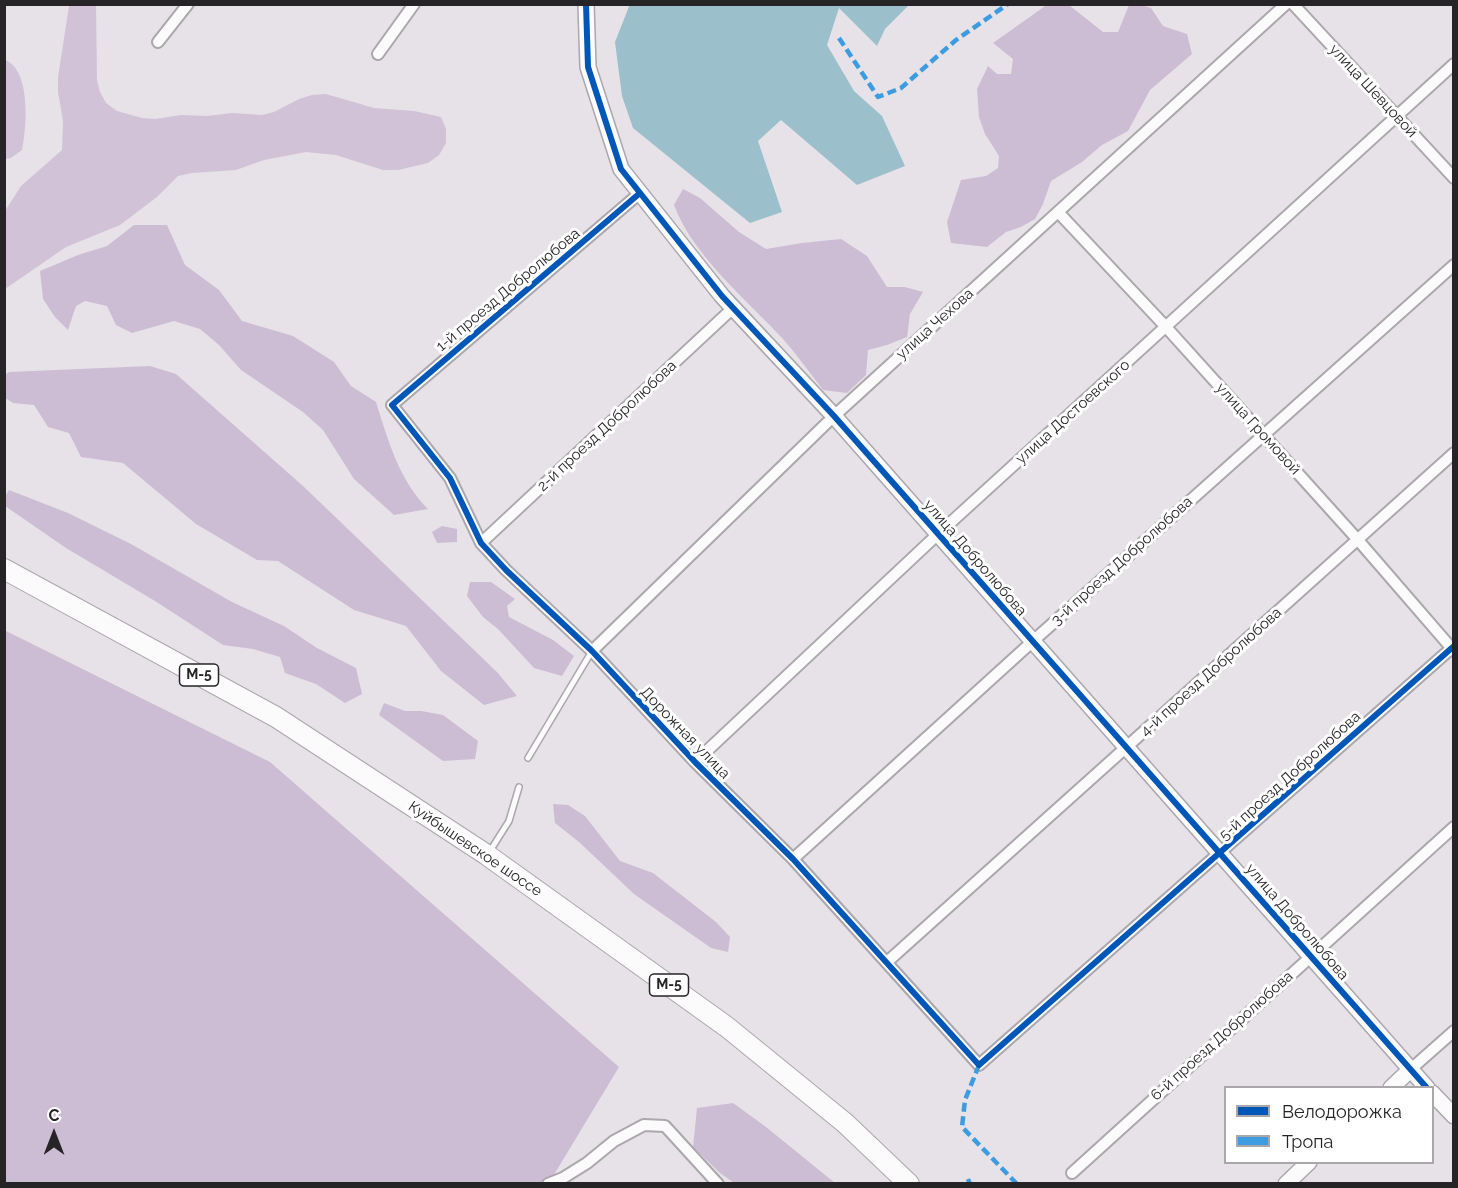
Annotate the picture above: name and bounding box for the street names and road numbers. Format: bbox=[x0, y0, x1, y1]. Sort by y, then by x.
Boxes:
street label: улица Шевцовой bbox=[1325, 41, 1421, 141]
street label: 1-й проезд Добролюбова bbox=[432, 225, 584, 355]
street label: улица Чехова bbox=[893, 285, 977, 363]
street label: улица Достоевского bbox=[1012, 356, 1134, 468]
street label: 2-й проезд Добролюбова bbox=[534, 357, 680, 495]
street label: улица Громовой bbox=[1212, 379, 1304, 479]
street label: 3-й проезд Добролюбова bbox=[1048, 493, 1196, 629]
street label: улица Добролюбова bbox=[920, 496, 1030, 620]
street label: 4-й проезд Добролюбова bbox=[1137, 604, 1285, 740]
road number: М-5 bbox=[180, 664, 218, 686]
street label: Дорожная улица bbox=[636, 683, 734, 783]
street label: 5-й проезд Добролюбова bbox=[1216, 708, 1364, 844]
street label: Куйбышевское шоссе bbox=[405, 798, 545, 900]
street label: улица Добролюбова bbox=[1242, 860, 1352, 984]
street label: 6-й проезд Добролюбова bbox=[1147, 967, 1297, 1105]
road number: М-5 bbox=[650, 974, 688, 996]

